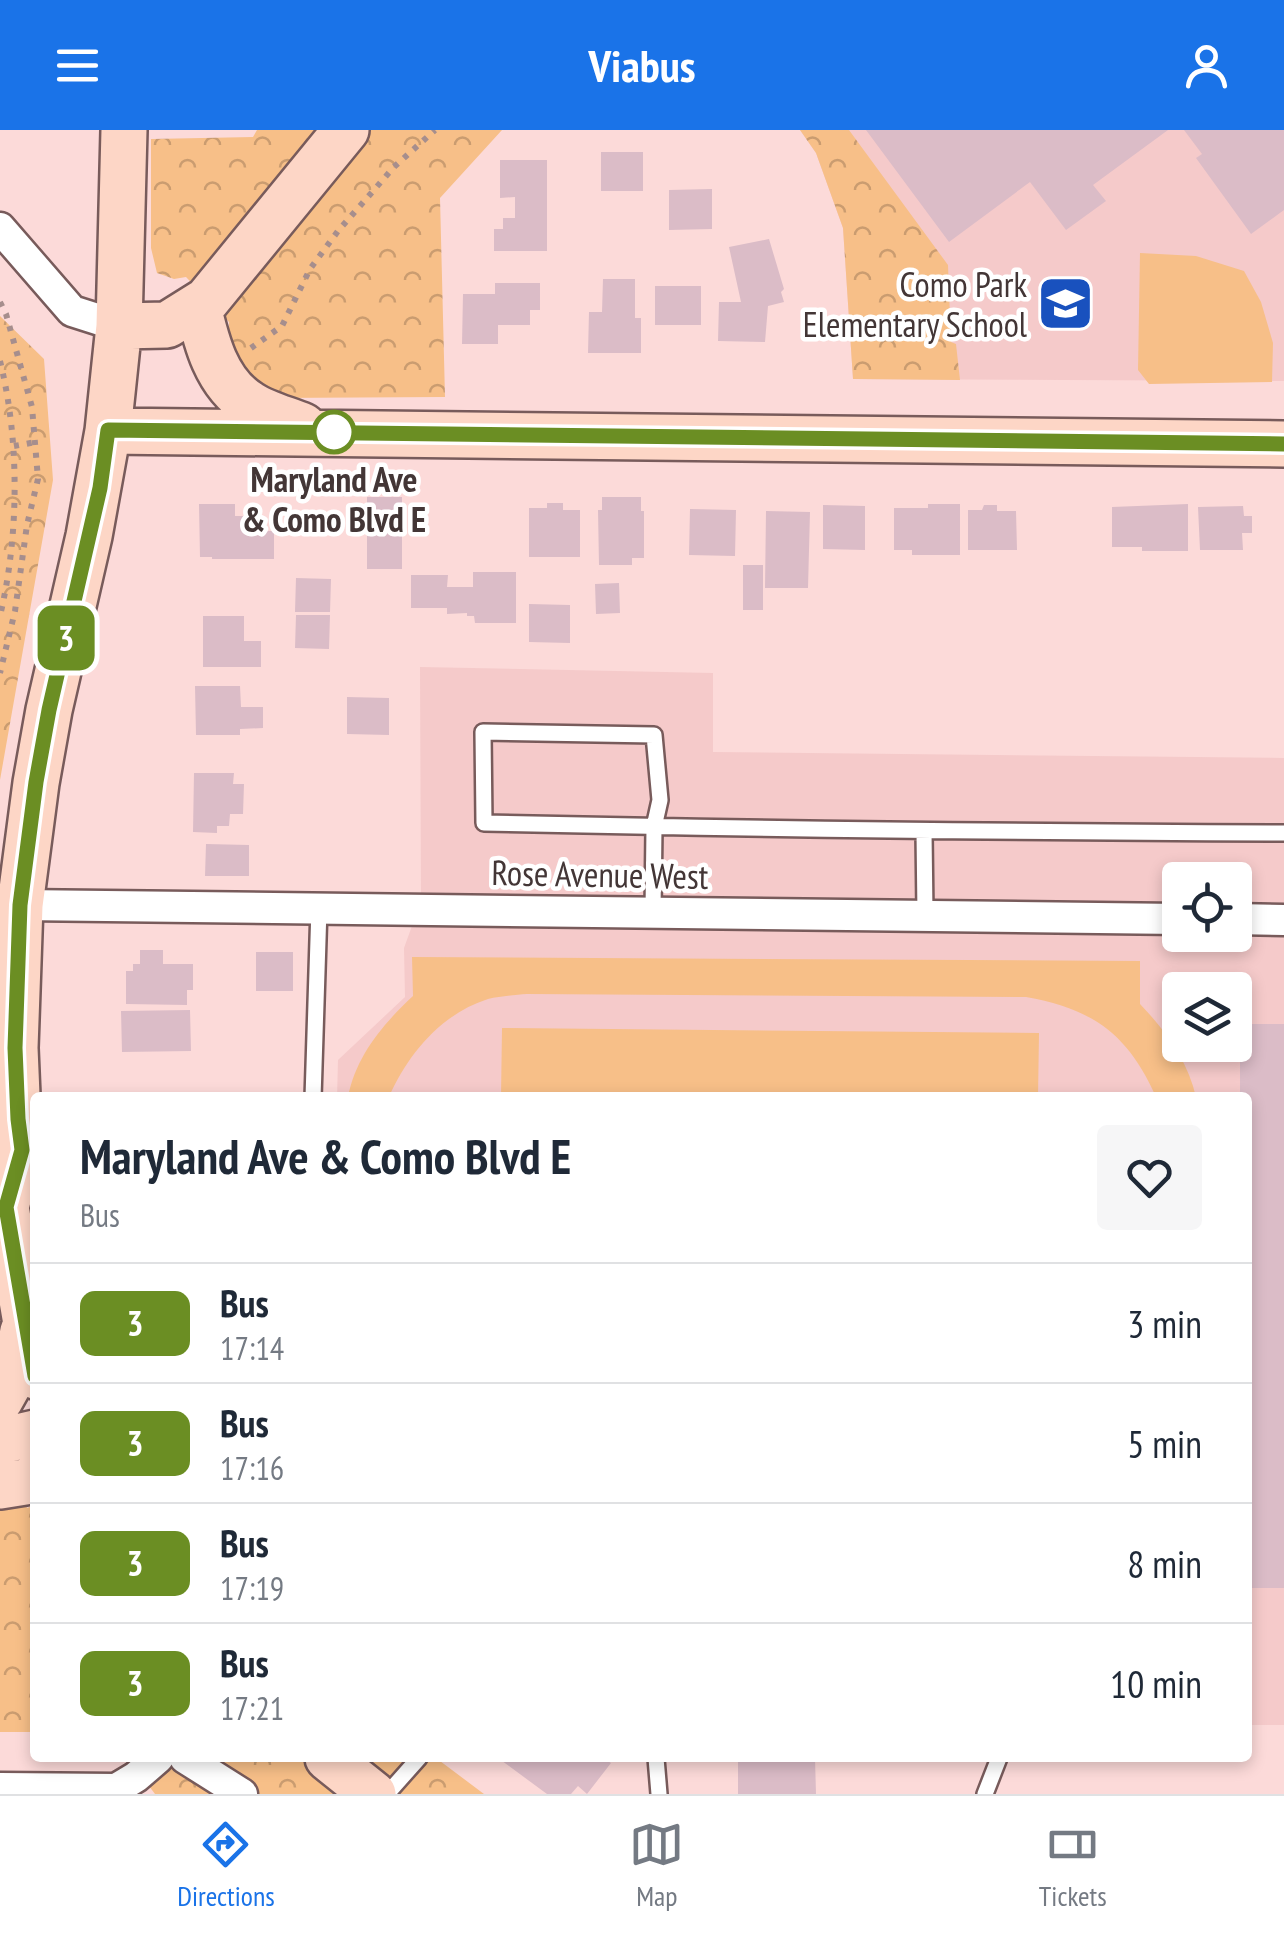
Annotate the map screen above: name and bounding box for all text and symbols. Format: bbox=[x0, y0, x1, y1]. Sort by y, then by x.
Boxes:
text: Viabus bbox=[588, 36, 696, 94]
icon: menu bbox=[50, 38, 105, 93]
icon: person bbox=[1179, 38, 1234, 93]
place label: Como Park Elementary School bbox=[803, 261, 1027, 347]
school or university icon: Como Park Elementary School bbox=[1036, 274, 1096, 334]
marker: Maryland Ave & Como Blvd E bbox=[313, 411, 355, 453]
place label: Maryland Ave & Como Blvd E bbox=[242, 456, 426, 542]
line badge: 3 bbox=[34, 606, 98, 670]
text: 3 bbox=[58, 615, 74, 661]
street label: Rose Avenue West bbox=[491, 849, 709, 899]
map controls bbox=[1162, 862, 1252, 1062]
button: locate bbox=[1162, 862, 1252, 952]
button: layers bbox=[1162, 972, 1252, 1062]
text: Maryland Ave & Como Blvd E bbox=[80, 1125, 571, 1187]
button: heart bbox=[1097, 1125, 1202, 1230]
text: Bus bbox=[80, 1194, 120, 1236]
text: Bus bbox=[220, 1278, 269, 1327]
text: 3 min bbox=[1127, 1299, 1202, 1348]
text: 3 bbox=[127, 1300, 143, 1346]
text: 17:14 bbox=[220, 1327, 284, 1369]
text: Bus bbox=[220, 1398, 269, 1447]
text: 5 min bbox=[1127, 1419, 1202, 1468]
text: 3 bbox=[127, 1420, 143, 1466]
text: 17:16 bbox=[220, 1447, 284, 1489]
text: Bus bbox=[220, 1518, 269, 1567]
text: 8 min bbox=[1127, 1539, 1202, 1588]
text: 3 bbox=[127, 1540, 143, 1586]
text: 17:19 bbox=[220, 1567, 284, 1609]
text: Bus bbox=[220, 1638, 269, 1687]
text: 10 min bbox=[1110, 1659, 1202, 1708]
text: 3 bbox=[127, 1660, 143, 1706]
text: 17:21 bbox=[220, 1687, 284, 1729]
tab: Directions bbox=[177, 1817, 275, 1914]
tab: Map bbox=[629, 1817, 684, 1914]
tab: Tickets bbox=[1039, 1817, 1107, 1914]

